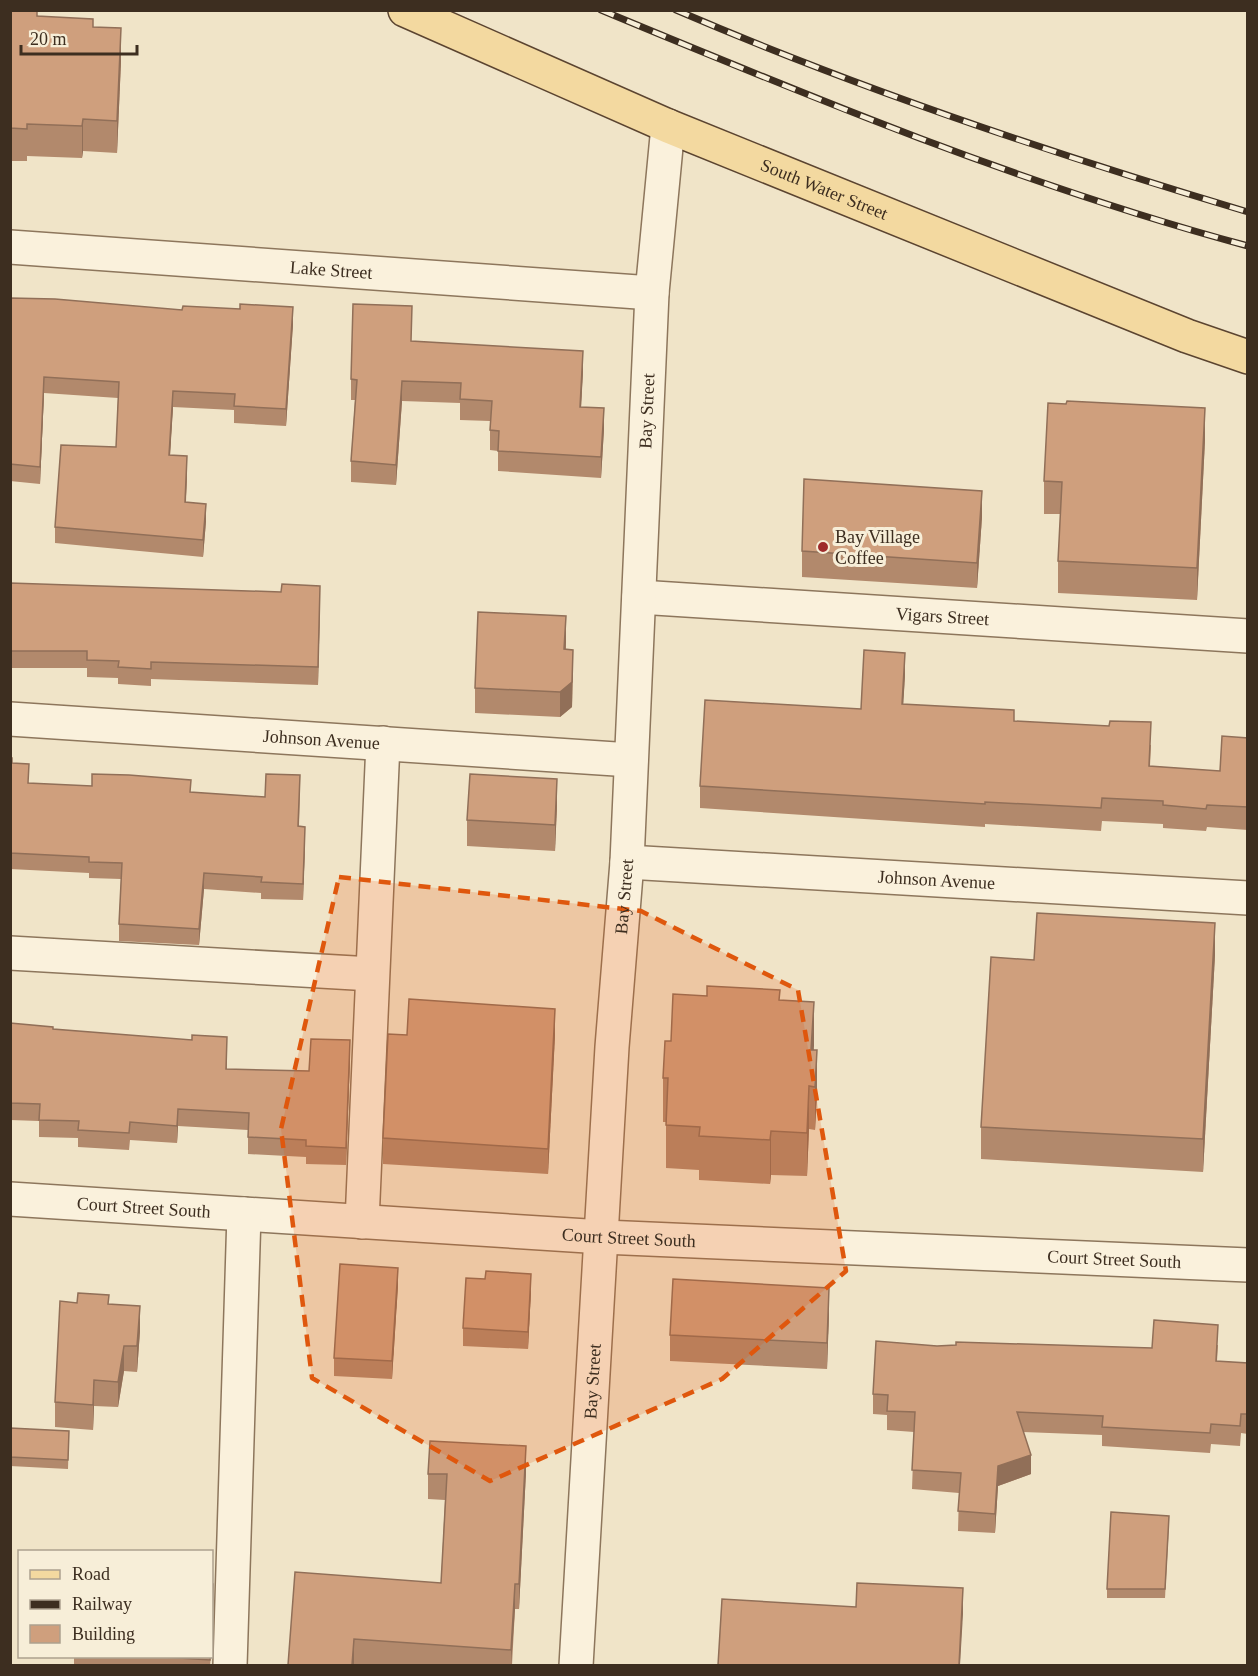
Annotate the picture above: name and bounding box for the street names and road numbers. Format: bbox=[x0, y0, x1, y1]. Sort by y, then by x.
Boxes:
street label: South Water Street bbox=[758, 155, 891, 224]
street label: Lake Street bbox=[289, 257, 373, 283]
street label: Bay Street bbox=[635, 373, 658, 449]
street label: Vigars Street bbox=[895, 603, 990, 629]
street label: Johnson Avenue bbox=[262, 726, 380, 753]
street label: Bay Street bbox=[611, 858, 637, 935]
street label: Johnson Avenue bbox=[877, 867, 996, 893]
street label: Court Street South bbox=[76, 1193, 211, 1222]
street label: Court Street South bbox=[561, 1224, 696, 1251]
street label: Court Street South bbox=[1047, 1246, 1182, 1272]
street label: Bay Street bbox=[580, 1343, 605, 1420]

